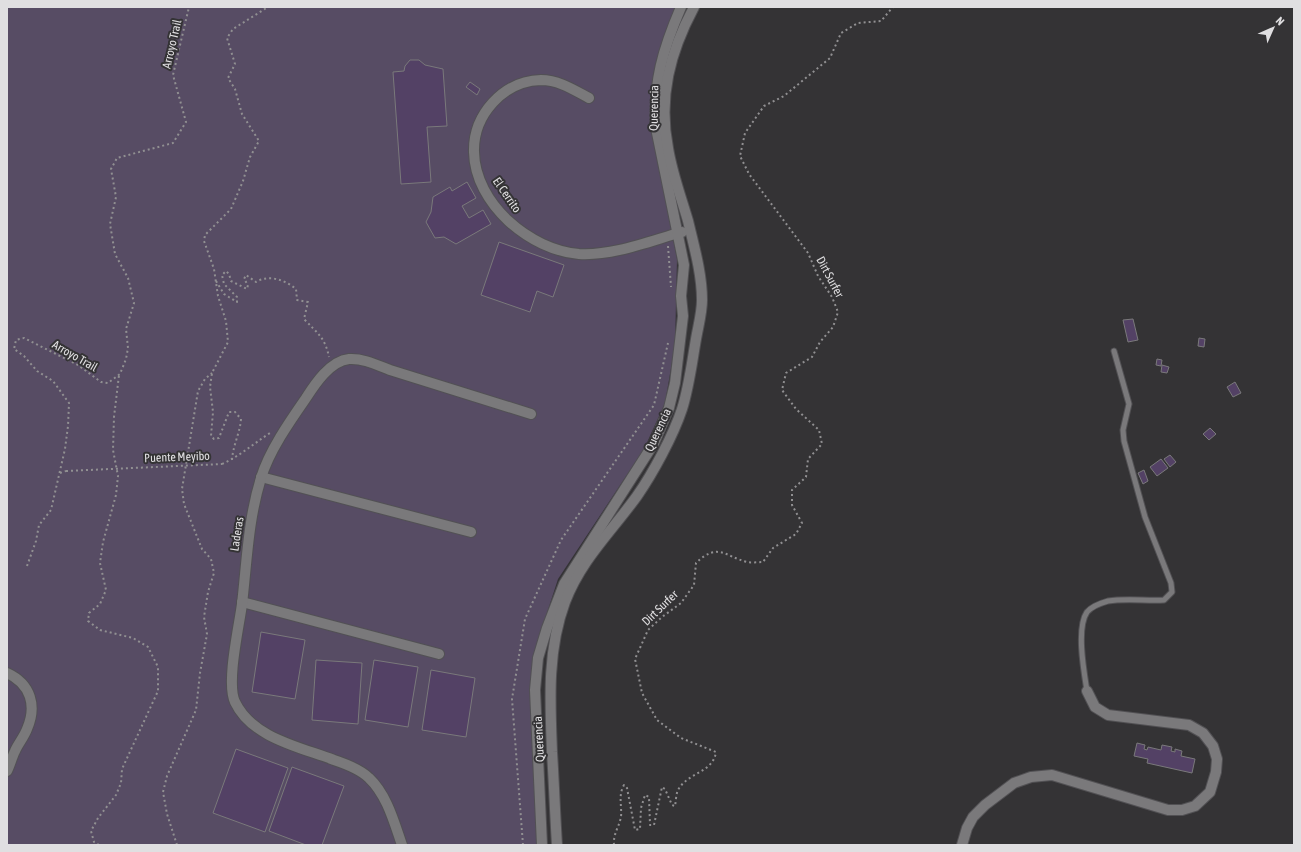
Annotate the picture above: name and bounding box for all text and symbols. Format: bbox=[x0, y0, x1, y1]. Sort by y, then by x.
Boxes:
north arrow bbox=[1253, 8, 1293, 48]
text: N bbox=[1274, 14, 1287, 27]
street label: Arroyo Trail bbox=[160, 17, 185, 70]
street label: Querencia bbox=[647, 85, 661, 131]
street label: El Cerrito bbox=[490, 175, 524, 216]
street label: Dirt Surfer bbox=[813, 254, 847, 300]
street label: Arroyo Trail bbox=[50, 337, 101, 375]
street label: Querencia bbox=[642, 406, 674, 454]
street label: Puente Meyibo bbox=[144, 449, 210, 465]
street label: Laderas bbox=[227, 516, 247, 552]
street label: Dirt Surfer bbox=[639, 587, 681, 629]
street label: Querencia bbox=[531, 716, 547, 762]

